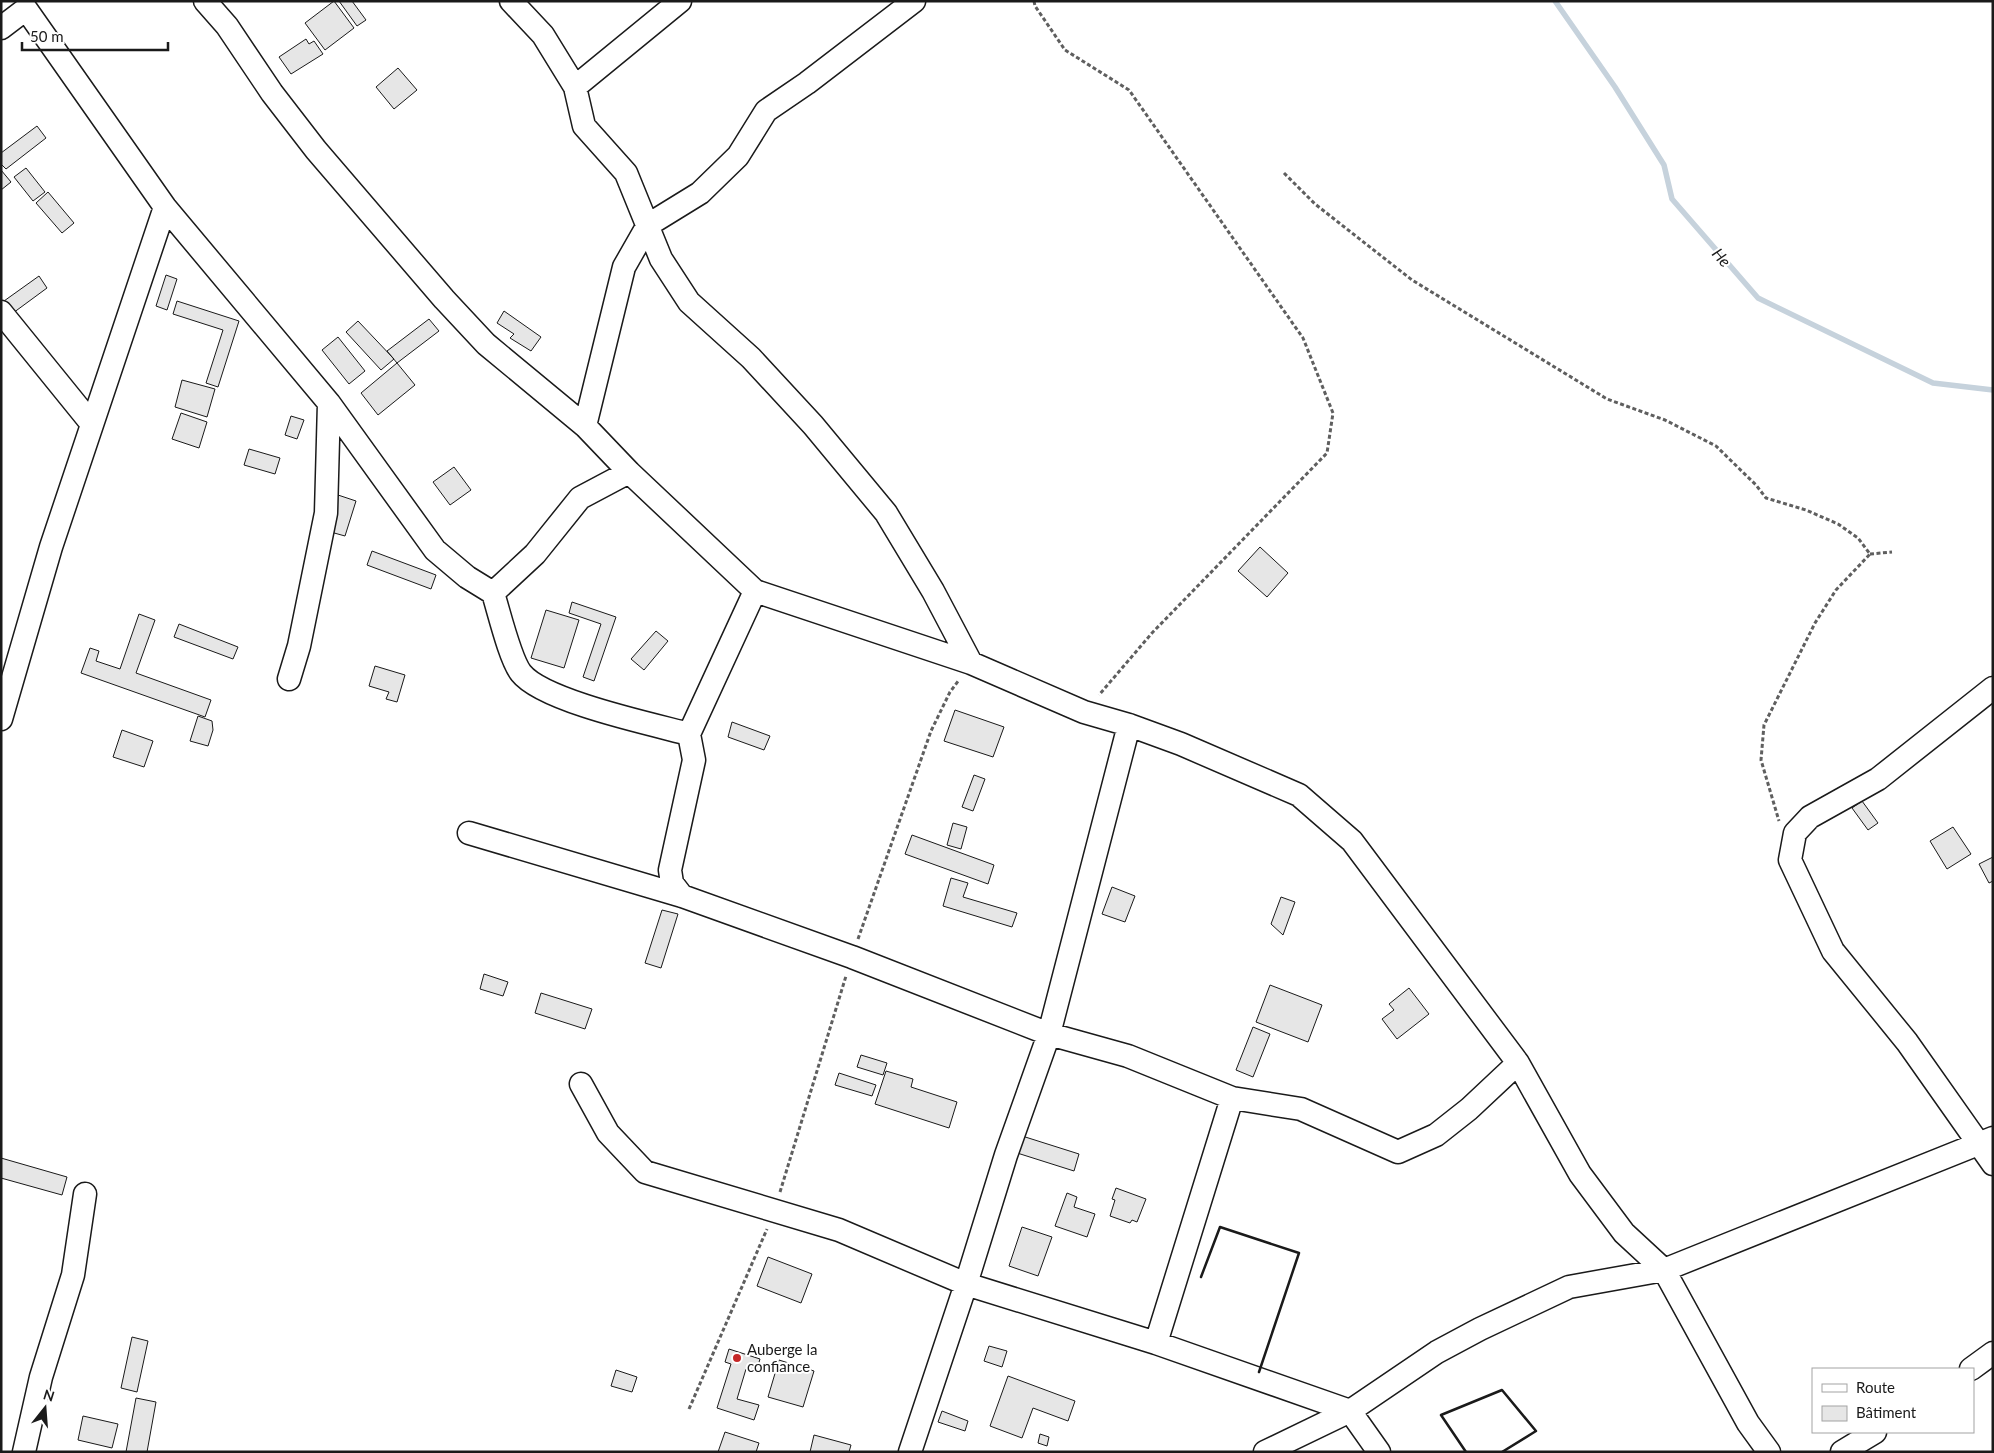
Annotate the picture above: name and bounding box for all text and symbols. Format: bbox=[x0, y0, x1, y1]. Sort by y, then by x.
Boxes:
scale bar bbox=[22, 20, 169, 52]
text: 50 m bbox=[30, 27, 64, 45]
water label: He bbox=[1709, 244, 1736, 271]
place label: Auberge la confiance bbox=[747, 1340, 817, 1375]
marker: Auberge la confiance bbox=[731, 1352, 743, 1364]
legend bbox=[1812, 1368, 1974, 1433]
text: Route bbox=[1856, 1378, 1895, 1396]
north arrow bbox=[20, 1383, 70, 1433]
text: N bbox=[41, 1385, 57, 1405]
text: Bâtiment bbox=[1856, 1403, 1917, 1421]

